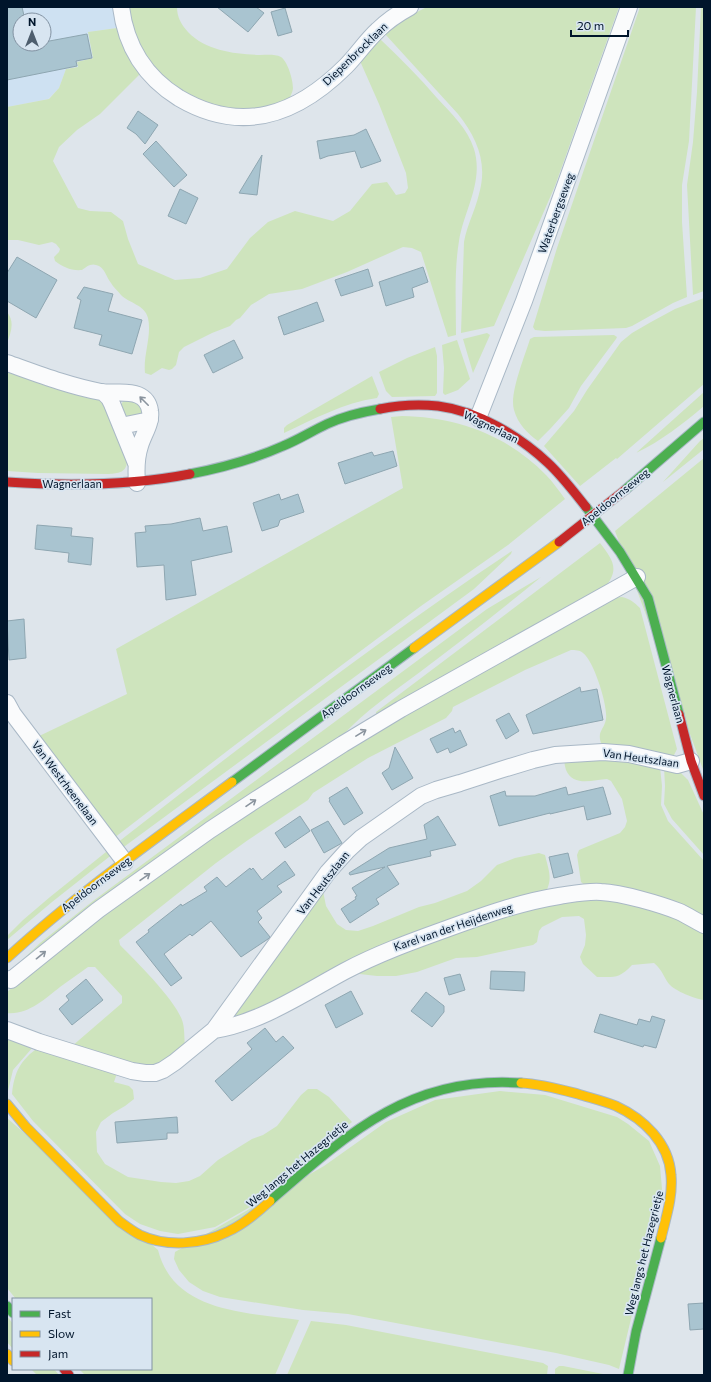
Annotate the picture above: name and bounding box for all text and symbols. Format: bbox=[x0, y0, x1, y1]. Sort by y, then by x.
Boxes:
north arrow bbox=[12, 12, 52, 52]
scale bar bbox=[571, 12, 628, 38]
text: N bbox=[28, 15, 36, 28]
text: 20 m bbox=[577, 18, 604, 32]
street label: Diepenbrocklaan bbox=[320, 20, 390, 88]
street label: Waterbergseweg bbox=[535, 171, 576, 255]
one-way arrow bbox=[140, 396, 149, 406]
street label: Wagnerlaan bbox=[462, 408, 521, 445]
street label: Apeldoornseweg bbox=[578, 465, 651, 528]
street label: Wagnerlaan bbox=[42, 477, 102, 490]
street label: Apeldoornseweg bbox=[318, 661, 394, 721]
street label: Wagnerlaan bbox=[660, 663, 687, 724]
one-way arrow bbox=[355, 729, 366, 737]
street label: Van Westrheenelaan bbox=[30, 738, 101, 827]
street label: Van Heutszlaan bbox=[602, 746, 680, 769]
one-way arrow bbox=[246, 798, 257, 807]
street label: Van Heutszlaan bbox=[294, 848, 351, 917]
street label: Apeldoornseweg bbox=[58, 853, 133, 914]
one-way arrow bbox=[139, 872, 150, 881]
street label: Karel van der Heijdenweg bbox=[392, 900, 514, 953]
one-way arrow bbox=[36, 951, 47, 960]
street label: Weg langs het Hazegrietje bbox=[243, 1117, 350, 1210]
street label: Weg langs het Hazegrietje bbox=[622, 1189, 665, 1317]
legend bbox=[12, 1298, 152, 1370]
text: Fast bbox=[48, 1306, 71, 1320]
text: Slow bbox=[48, 1326, 75, 1340]
text: Jam bbox=[48, 1346, 68, 1361]

